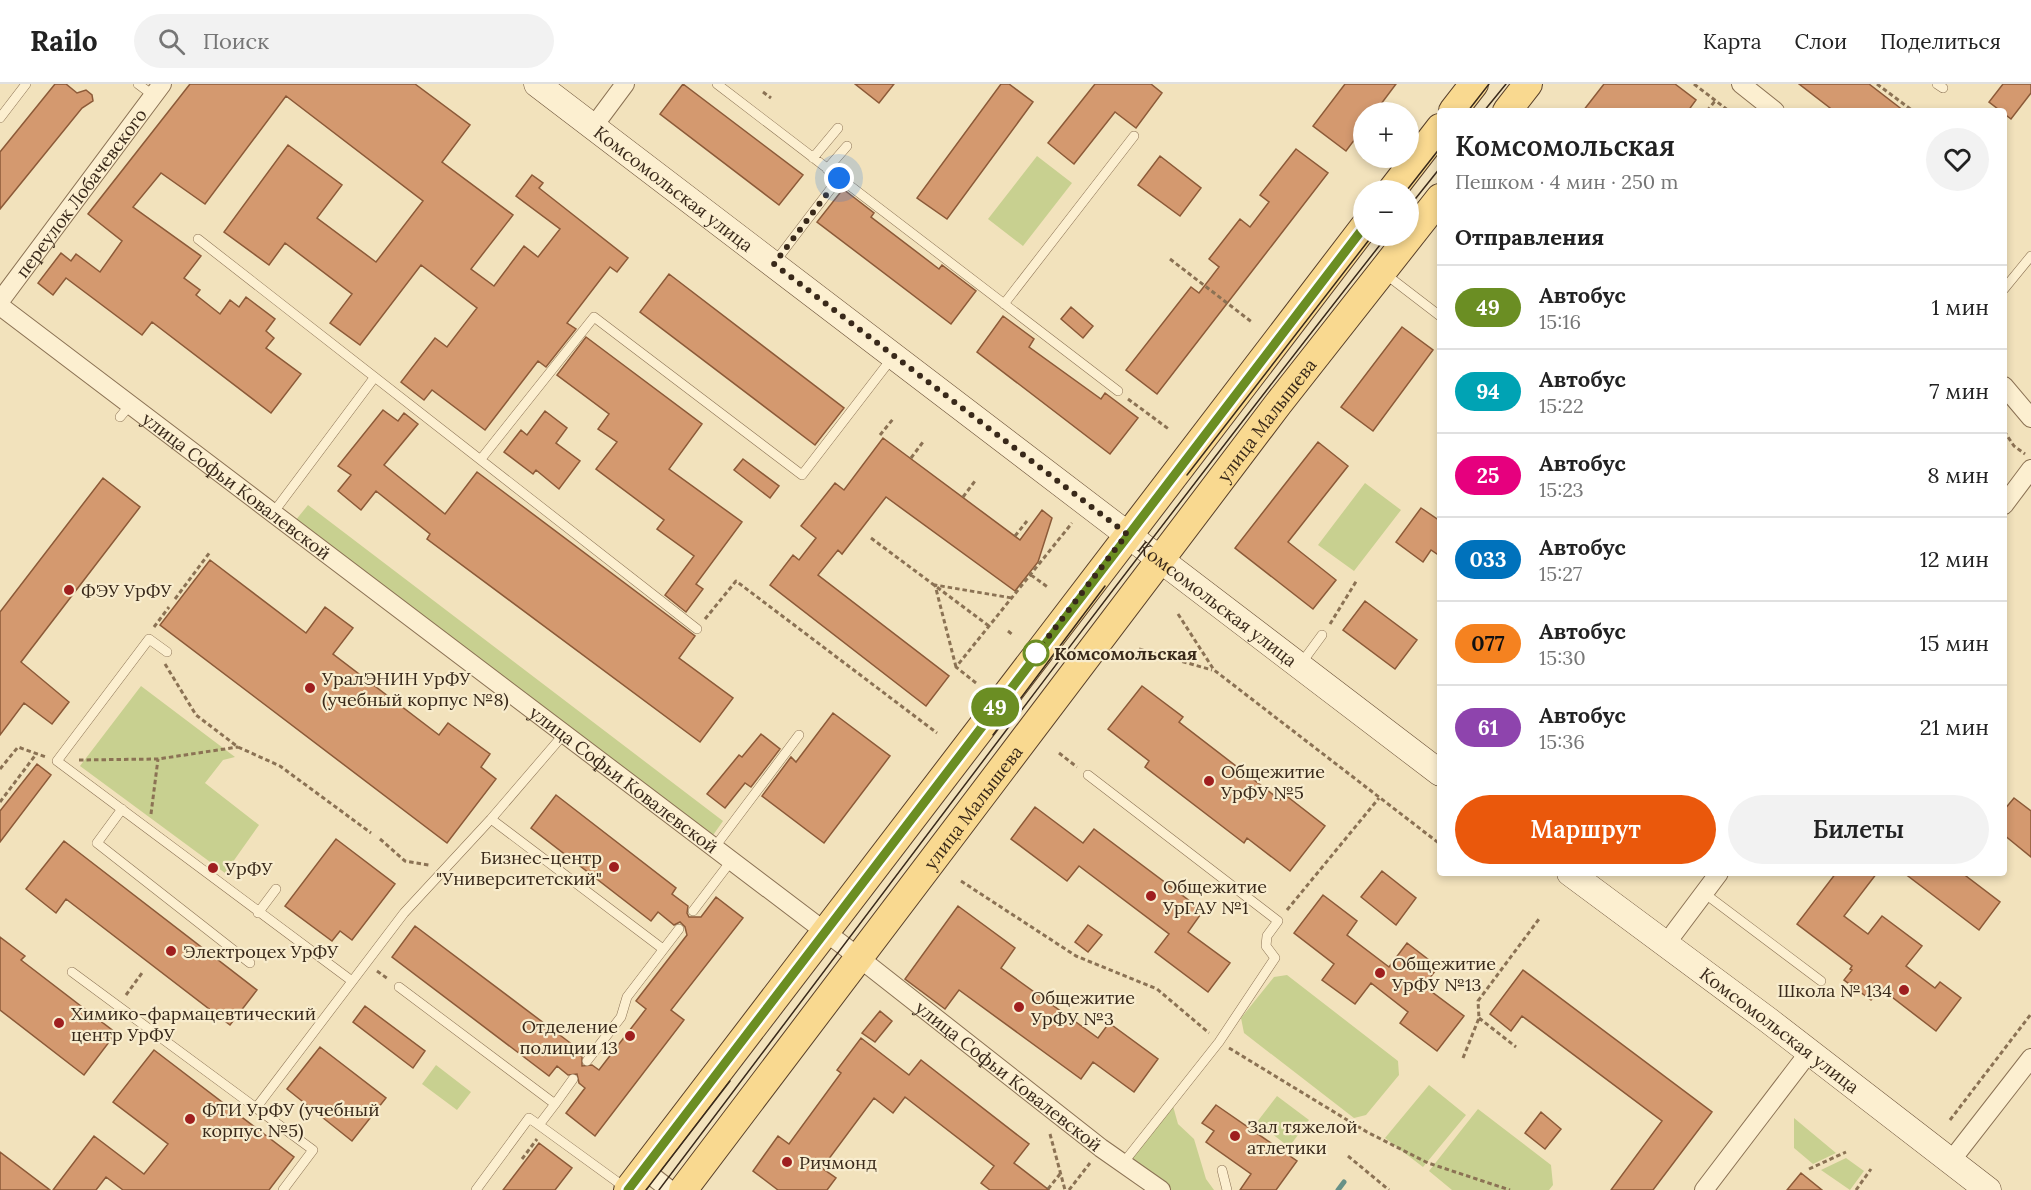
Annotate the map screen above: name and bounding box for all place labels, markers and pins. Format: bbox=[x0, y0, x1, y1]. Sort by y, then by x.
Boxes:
place label: ФЭУ УрФУ bbox=[81, 579, 172, 602]
marker: ФЭУ УрФУ bbox=[62, 583, 76, 597]
marker: Комсомольская bbox=[1023, 640, 1049, 666]
place label: Комсомольская bbox=[1054, 642, 1197, 665]
place label: УралЭНИН УрФУ (учебный корпус №8) bbox=[321, 667, 509, 711]
marker: УралЭНИН УрФУ (учебный корпус №8) bbox=[303, 681, 317, 695]
place label: Общежитие УрФУ №5 bbox=[1220, 760, 1325, 804]
marker: Общежитие УрФУ №5 bbox=[1202, 774, 1216, 788]
place label: Бизнес-центр "Университетский" bbox=[436, 846, 602, 890]
place label: УрФУ bbox=[224, 857, 273, 880]
marker: Бизнес-центр "Университетский" bbox=[607, 860, 621, 874]
marker: УрФУ bbox=[206, 861, 220, 875]
place label: Общежитие УрГАУ №1 bbox=[1162, 875, 1267, 919]
marker: Общежитие УрГАУ №1 bbox=[1144, 889, 1158, 903]
place label: Электроцех УрФУ bbox=[183, 940, 339, 963]
marker: Электроцех УрФУ bbox=[164, 944, 178, 958]
place label: Общежитие УрФУ №13 bbox=[1391, 952, 1496, 996]
marker: Общежитие УрФУ №13 bbox=[1373, 966, 1387, 980]
place label: Школа № 134 bbox=[1777, 979, 1892, 1002]
marker: Школа № 134 bbox=[1897, 983, 1911, 997]
place label: Общежитие УрФУ №3 bbox=[1030, 986, 1135, 1030]
marker: Общежитие УрФУ №3 bbox=[1012, 1000, 1026, 1014]
place label: Химико-фармацевтический центр УрФУ bbox=[71, 1002, 316, 1046]
place label: Отделение полиции 13 bbox=[520, 1015, 618, 1059]
marker: Химико-фармацевтический центр УрФУ bbox=[52, 1016, 66, 1030]
marker: Отделение полиции 13 bbox=[623, 1029, 637, 1043]
place label: ФТИ УрФУ (учебный корпус №5) bbox=[202, 1098, 379, 1142]
marker: ФТИ УрФУ (учебный корпус №5) bbox=[183, 1112, 197, 1126]
place label: Зал тяжелой атлетики bbox=[1247, 1115, 1358, 1159]
marker: Зал тяжелой атлетики bbox=[1228, 1129, 1242, 1143]
place label: Ричмонд bbox=[799, 1151, 877, 1174]
marker: Ричмонд bbox=[780, 1155, 794, 1169]

